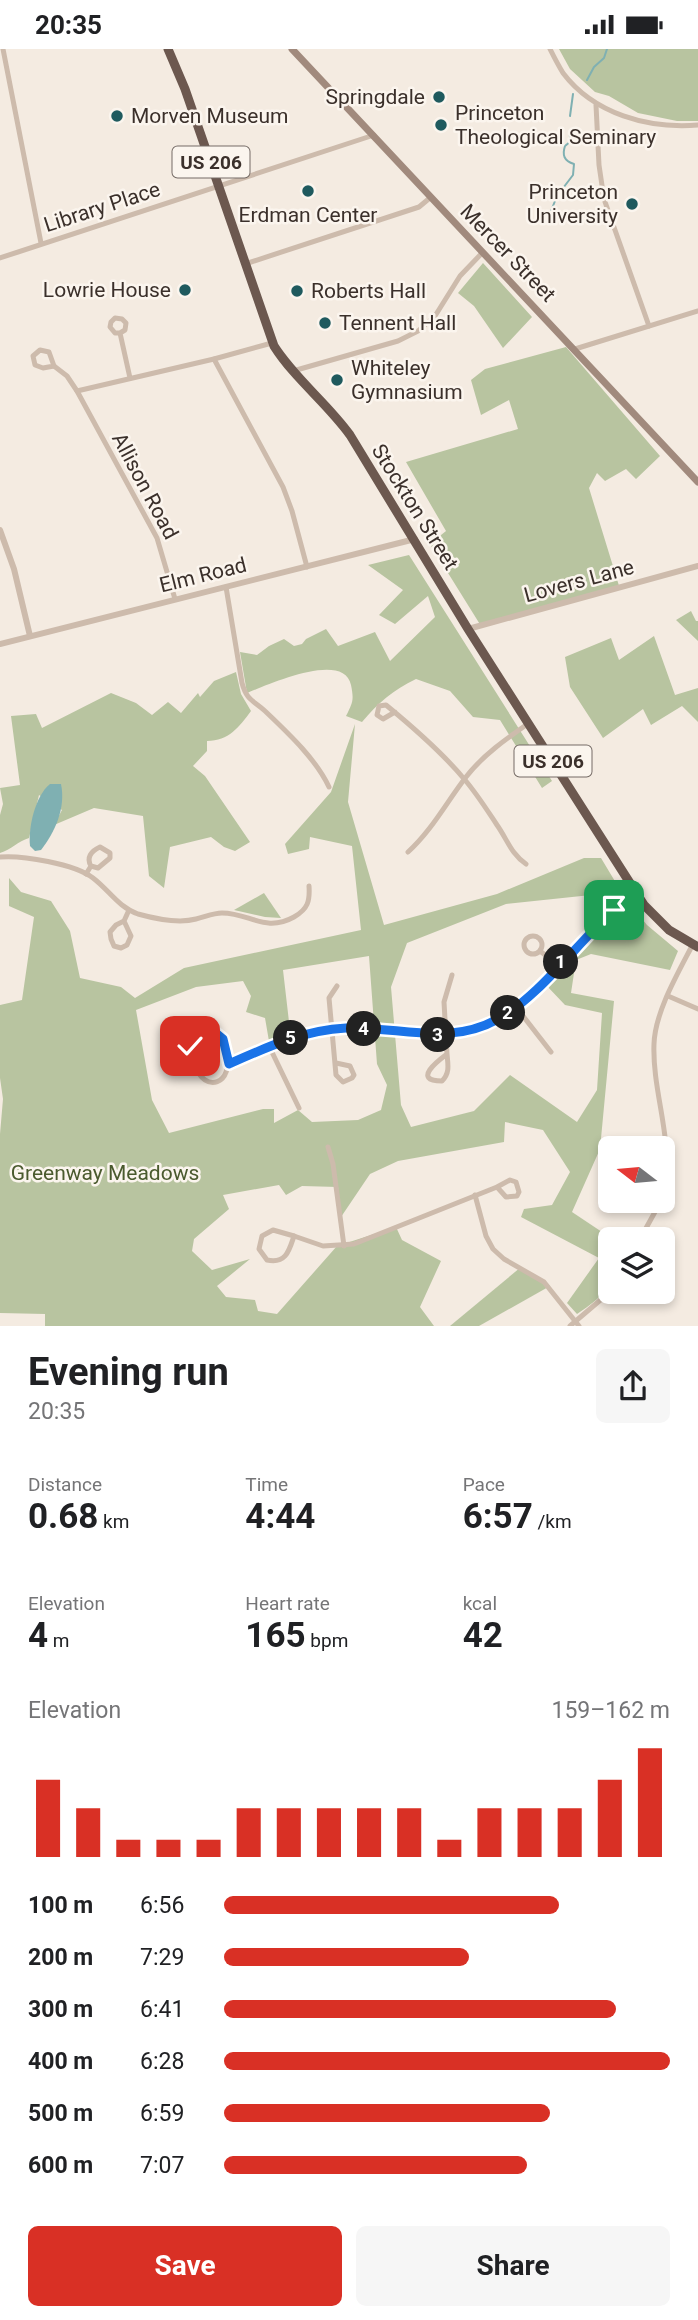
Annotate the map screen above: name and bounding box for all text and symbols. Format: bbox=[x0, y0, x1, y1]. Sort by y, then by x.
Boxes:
text: 20:35 bbox=[35, 10, 102, 40]
place label: Springdale bbox=[326, 85, 425, 109]
marker: Springdale bbox=[431, 89, 447, 105]
place label: Princeton Theological Seminary bbox=[455, 101, 656, 149]
place label: Morven Museum bbox=[131, 104, 288, 128]
marker: Morven Museum bbox=[109, 108, 125, 124]
marker: Princeton Theological Seminary bbox=[433, 117, 449, 133]
road number: US 206 bbox=[172, 146, 249, 177]
street label: Library Place bbox=[41, 177, 163, 237]
place label: Princeton University bbox=[527, 180, 618, 228]
marker: Erdman Center bbox=[300, 183, 316, 199]
marker: Princeton University bbox=[624, 196, 640, 212]
street label: Mercer Street bbox=[456, 199, 561, 307]
place label: Erdman Center bbox=[239, 203, 377, 227]
place label: Lowrie House bbox=[43, 278, 171, 302]
place label: Roberts Hall bbox=[311, 279, 426, 303]
marker: Lowrie House bbox=[177, 282, 193, 298]
marker: Roberts Hall bbox=[289, 283, 305, 299]
place label: Tennent Hall bbox=[339, 311, 456, 335]
marker: Tennent Hall bbox=[317, 315, 333, 331]
place label: Whiteley Gymnasium bbox=[351, 356, 463, 404]
marker: Whiteley Gymnasium bbox=[329, 372, 345, 388]
street label: Allison Road bbox=[107, 429, 183, 543]
street label: Stockton Street bbox=[367, 440, 463, 574]
street label: Elm Road bbox=[157, 553, 249, 597]
street label: Lovers Lane bbox=[521, 555, 637, 607]
road number: US 206 bbox=[514, 745, 592, 776]
pin bbox=[584, 880, 644, 940]
icon: arrive bbox=[595, 891, 633, 929]
pin: 1 bbox=[544, 944, 578, 979]
text: 1 bbox=[555, 950, 566, 973]
pin: 2 bbox=[490, 995, 526, 1031]
text: 2 bbox=[502, 1001, 513, 1024]
pin: 4 bbox=[346, 1011, 382, 1047]
pin bbox=[160, 1016, 220, 1076]
text: 4 bbox=[358, 1017, 369, 1040]
pin: 3 bbox=[420, 1017, 456, 1053]
pin: 5 bbox=[274, 1021, 308, 1055]
text: 3 bbox=[432, 1023, 443, 1046]
text: 5 bbox=[285, 1026, 296, 1049]
icon: check bbox=[171, 1027, 209, 1065]
north arrow bbox=[598, 1136, 676, 1213]
map controls bbox=[598, 1136, 675, 1304]
park label: Greenway Meadows bbox=[11, 1161, 199, 1185]
button: layers bbox=[598, 1227, 675, 1304]
button: share bbox=[596, 1349, 670, 1423]
text: Evening run bbox=[28, 1350, 229, 1394]
text: 20:35 bbox=[28, 1398, 85, 1425]
text: Distance bbox=[28, 1473, 102, 1496]
text: Time bbox=[245, 1473, 288, 1496]
text: Pace bbox=[463, 1473, 505, 1496]
text: 0.68 bbox=[28, 1496, 98, 1537]
text: 4:44 bbox=[245, 1496, 315, 1537]
text: 6:57 bbox=[463, 1496, 533, 1537]
text: km bbox=[98, 1510, 129, 1533]
text: /km bbox=[533, 1510, 572, 1533]
text: Elevation bbox=[28, 1592, 105, 1615]
text: Heart rate bbox=[245, 1592, 330, 1615]
text: kcal bbox=[463, 1592, 497, 1615]
text: 4 bbox=[28, 1615, 48, 1656]
text: 165 bbox=[245, 1615, 306, 1656]
text: 42 bbox=[463, 1615, 503, 1656]
text: m bbox=[48, 1629, 69, 1652]
text: bpm bbox=[306, 1629, 348, 1652]
text: Elevation bbox=[28, 1697, 121, 1724]
text: 159–162 m bbox=[551, 1697, 670, 1724]
text: 100 m bbox=[28, 1892, 93, 1919]
text: 6:56 bbox=[140, 1892, 184, 1919]
text: 200 m bbox=[28, 1944, 93, 1971]
text: 7:29 bbox=[140, 1944, 184, 1971]
text: 300 m bbox=[28, 1996, 93, 2023]
text: 6:41 bbox=[140, 1996, 184, 2023]
text: 400 m bbox=[28, 2048, 93, 2075]
text: 6:28 bbox=[140, 2048, 184, 2075]
text: 500 m bbox=[28, 2100, 93, 2127]
text: 6:59 bbox=[140, 2100, 184, 2127]
text: 600 m bbox=[28, 2152, 93, 2179]
text: 7:07 bbox=[140, 2152, 184, 2179]
button: Save bbox=[28, 2226, 342, 2306]
button: Share bbox=[356, 2226, 670, 2306]

